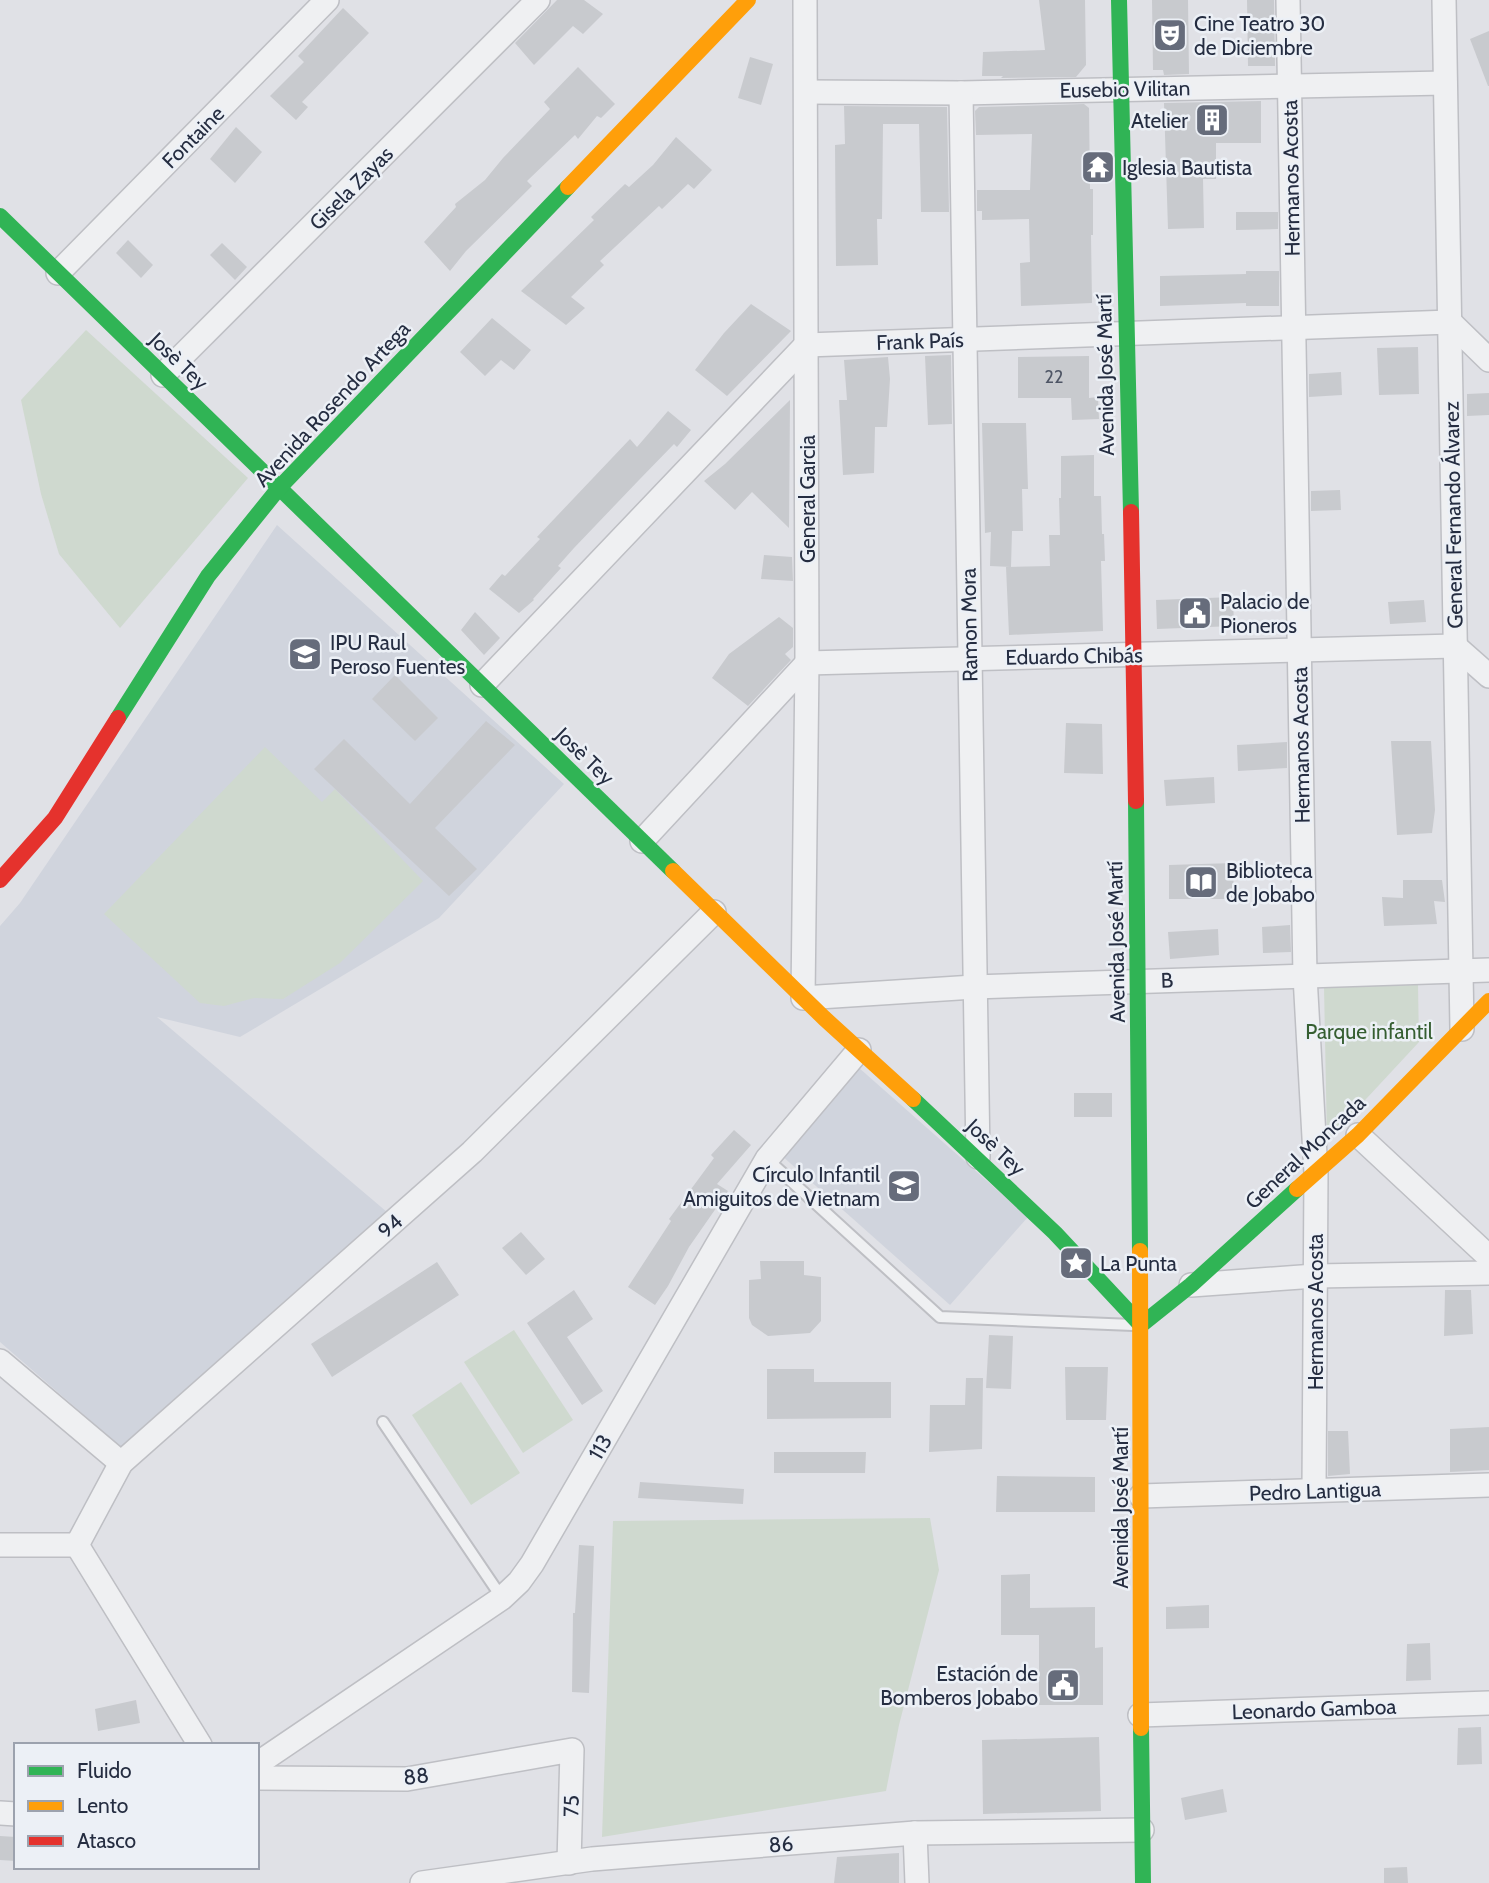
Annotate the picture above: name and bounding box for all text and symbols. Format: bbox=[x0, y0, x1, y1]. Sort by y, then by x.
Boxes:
place label: Cine Teatro 30 de Diciembre bbox=[1194, 11, 1325, 60]
theatre icon: Cine Teatro 30 de Diciembre bbox=[1151, 16, 1189, 54]
street label: Eusebio Vilitan bbox=[1060, 75, 1190, 103]
street label: Hermanos Acosta bbox=[1277, 99, 1305, 257]
street label: Fontaine bbox=[157, 101, 229, 173]
building icon: Atelier bbox=[1193, 101, 1231, 139]
place label: Atelier bbox=[1131, 108, 1188, 133]
street label: Gisela Zayas bbox=[304, 141, 398, 235]
temple icon: Iglesia Bautista bbox=[1079, 148, 1117, 186]
place label: Iglesia Bautista bbox=[1122, 155, 1252, 180]
street label: Avenida José Martí bbox=[1091, 293, 1119, 456]
street label: Avenida Rosendo Artega bbox=[249, 316, 415, 492]
street label: Josè Tey bbox=[144, 326, 214, 395]
street label: Frank País bbox=[876, 327, 964, 355]
house number: 22 bbox=[1045, 366, 1063, 388]
street label: General Fernando Álvarez bbox=[1439, 401, 1467, 629]
street label: General Garcia bbox=[795, 435, 820, 563]
street label: Ramon Mora bbox=[956, 568, 982, 682]
place label: Palacio de Pioneros bbox=[1220, 589, 1310, 638]
public building icon: Palacio de Pioneros bbox=[1176, 594, 1214, 632]
place label: IPU Raul Peroso Fuentes bbox=[330, 630, 466, 679]
school or university icon: IPU Raul Peroso Fuentes bbox=[286, 635, 324, 673]
street label: Eduardo Chibás bbox=[1005, 642, 1143, 670]
street label: Hermanos Acosta bbox=[1287, 666, 1315, 824]
street label: Josè Tey bbox=[550, 721, 620, 790]
place label: Biblioteca de Jobabo bbox=[1226, 858, 1315, 907]
street label: Avenida José Martí bbox=[1102, 860, 1130, 1023]
library icon: Biblioteca de Jobabo bbox=[1182, 863, 1220, 901]
street label: B bbox=[1160, 967, 1174, 993]
park label: Parque infantil bbox=[1305, 1019, 1433, 1044]
street label: General Moncada bbox=[1240, 1090, 1370, 1214]
street label: Josè Tey bbox=[961, 1113, 1031, 1181]
place label: Círculo Infantil Amiguitos de Vietnam bbox=[683, 1162, 880, 1211]
school or university icon: Círculo Infantil Amiguitos de Vietnam bbox=[885, 1167, 923, 1205]
street label: 94 bbox=[373, 1209, 407, 1243]
street label: Hermanos Acosta bbox=[1303, 1234, 1328, 1390]
place icon: La Punta bbox=[1057, 1244, 1095, 1282]
place label: La Punta bbox=[1100, 1251, 1177, 1276]
street label: Avenida José Martí bbox=[1108, 1427, 1133, 1589]
street label: 113 bbox=[583, 1430, 617, 1464]
street label: Pedro Lantigua bbox=[1249, 1476, 1381, 1506]
place label: Estación de Bomberos Jobabo bbox=[880, 1661, 1038, 1710]
public building icon: Estación de Bomberos Jobabo bbox=[1044, 1666, 1082, 1704]
street label: Leonardo Gamboa bbox=[1231, 1694, 1397, 1724]
legend bbox=[14, 1743, 259, 1869]
text: Fluido bbox=[77, 1758, 132, 1783]
street label: 88 bbox=[402, 1762, 430, 1790]
text: Lento bbox=[77, 1793, 128, 1818]
street label: 75 bbox=[558, 1795, 584, 1817]
text: Atasco bbox=[77, 1828, 136, 1853]
street label: 86 bbox=[768, 1830, 794, 1858]

